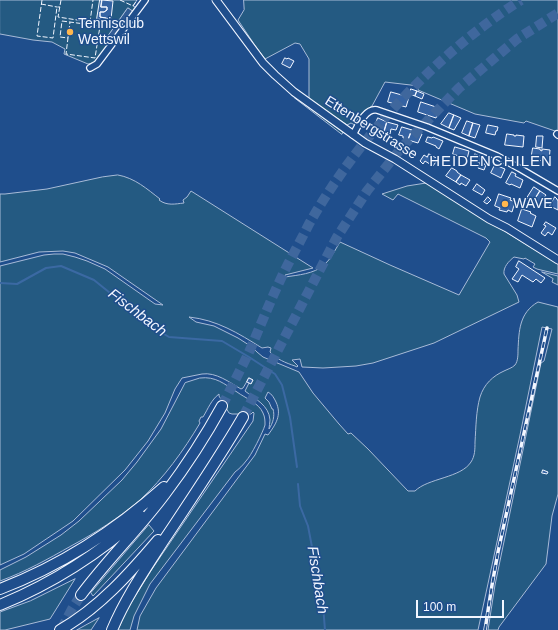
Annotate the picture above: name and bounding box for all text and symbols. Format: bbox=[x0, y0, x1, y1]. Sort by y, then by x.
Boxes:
place label: Tennisclub Wettswil bbox=[78, 16, 144, 48]
marker: Tennisclub Wettswil bbox=[65, 27, 75, 37]
street label: Ettenbergstrasse bbox=[322, 93, 420, 163]
district label: HEIDENCHILEN bbox=[429, 153, 553, 171]
place label: WAVE bbox=[513, 196, 553, 212]
marker: WAVE bbox=[500, 199, 510, 209]
water label: Fischbach bbox=[104, 285, 170, 341]
water label: Fischbach bbox=[303, 545, 331, 615]
scale bar bbox=[418, 592, 506, 618]
text: 100 m bbox=[423, 600, 456, 614]

